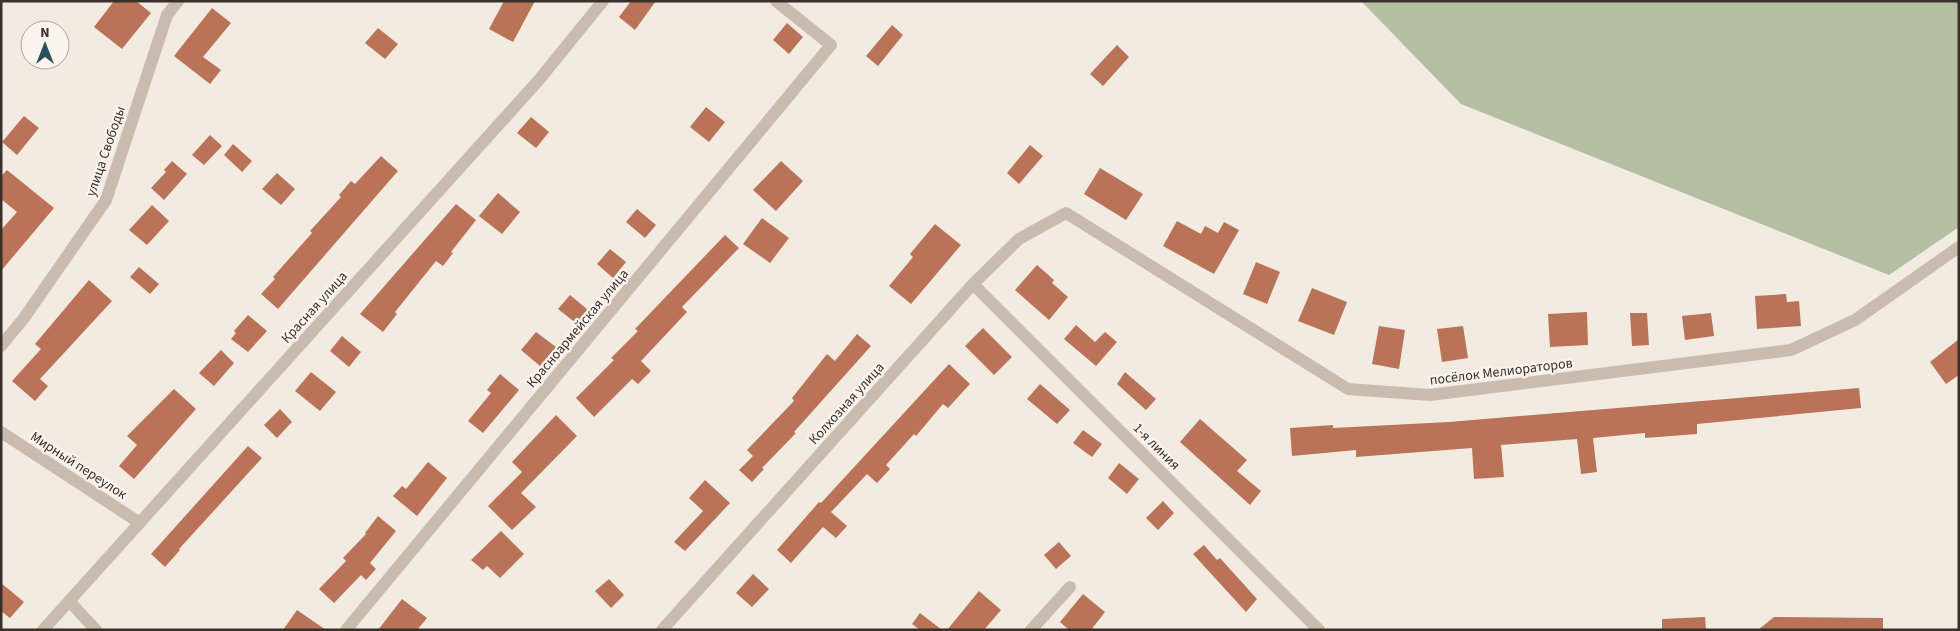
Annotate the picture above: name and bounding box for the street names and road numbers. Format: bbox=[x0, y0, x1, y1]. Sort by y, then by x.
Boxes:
street label: улица Свободы bbox=[81, 103, 131, 199]
street label: Красноармейская улица bbox=[522, 265, 634, 392]
street label: Красная улица bbox=[277, 267, 353, 348]
street label: посёлок Мелиораторов bbox=[1428, 353, 1574, 391]
street label: Колхозная улица bbox=[804, 358, 889, 449]
street label: 1-я линия bbox=[1128, 419, 1184, 475]
street label: Мирный переулок bbox=[26, 427, 131, 505]

